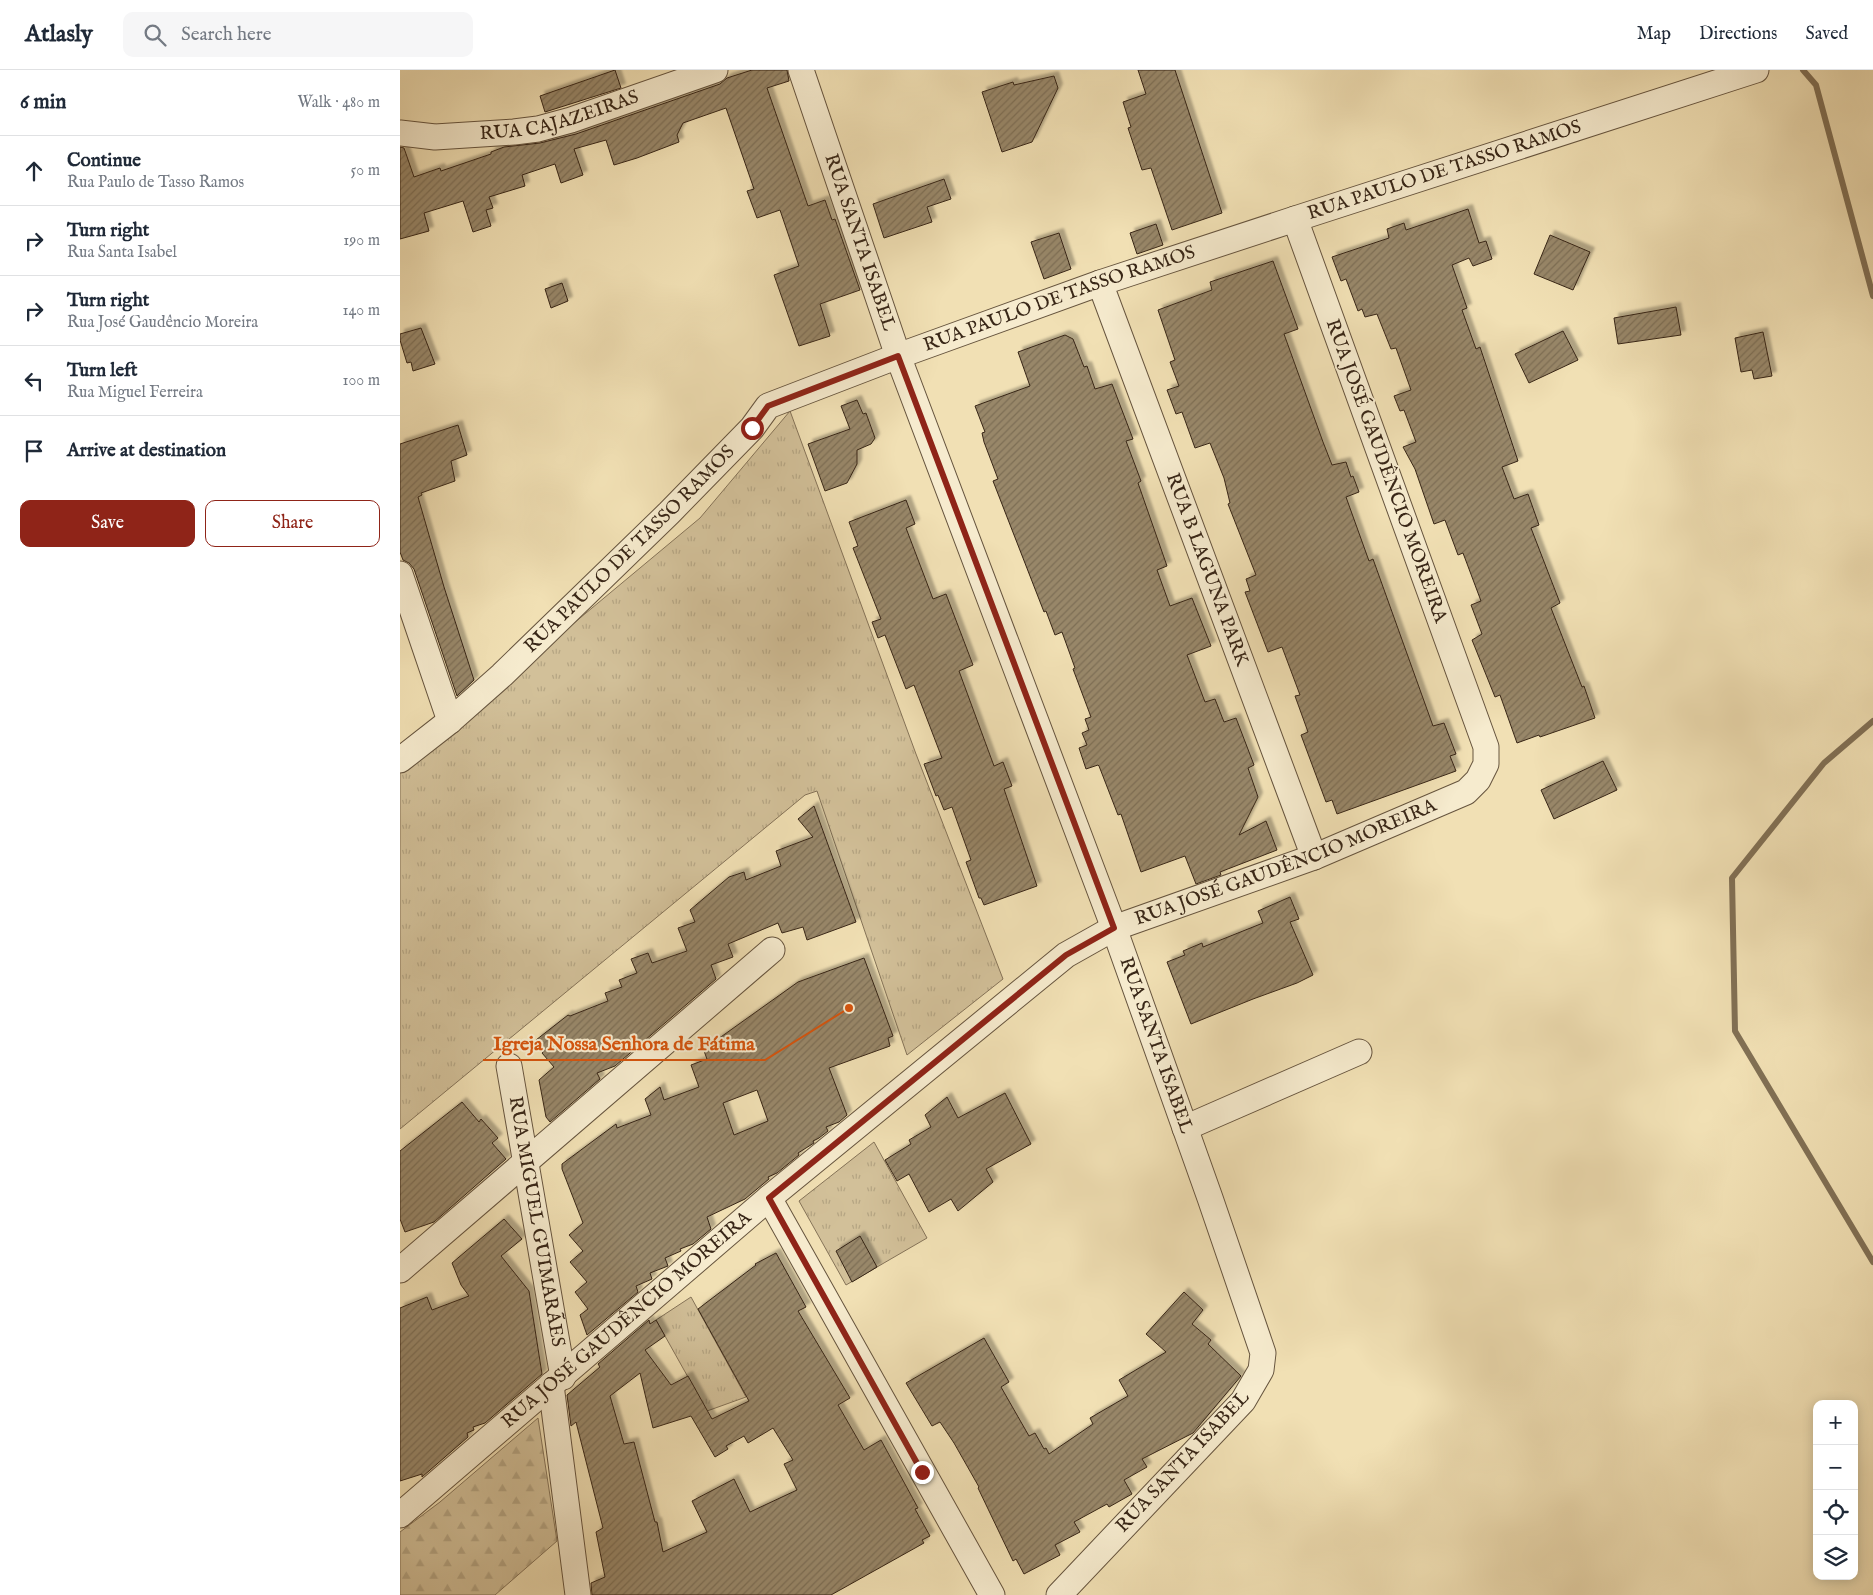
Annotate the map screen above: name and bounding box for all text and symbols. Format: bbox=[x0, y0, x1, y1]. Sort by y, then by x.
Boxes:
search box bbox=[123, 12, 473, 57]
text: Atlasly bbox=[25, 19, 93, 50]
icon: search bbox=[141, 21, 169, 49]
text: Search here bbox=[181, 23, 271, 47]
text: Map bbox=[1637, 23, 1671, 46]
text: Directions bbox=[1699, 23, 1777, 46]
text: Saved bbox=[1805, 23, 1848, 46]
street label: RUA CAJAZEIRAS bbox=[479, 85, 642, 146]
text: 6 min bbox=[20, 89, 66, 116]
text: Walk · 480 m bbox=[298, 93, 380, 113]
street label: RUA PAULO DE TASSO RAMOS bbox=[1305, 115, 1585, 226]
text: Continue bbox=[67, 149, 141, 173]
street label: RUA SANTA ISABEL bbox=[818, 151, 901, 334]
icon: ahead bbox=[20, 157, 48, 185]
text: 50 m bbox=[351, 161, 380, 181]
text: Rua Paulo de Tasso Ramos bbox=[67, 173, 244, 193]
text: Turn right bbox=[67, 219, 149, 243]
icon: right bbox=[20, 227, 48, 255]
text: 190 m bbox=[343, 231, 380, 251]
street label: RUA PAULO DE TASSO RAMOS bbox=[920, 241, 1198, 358]
text: Rua Santa Isabel bbox=[67, 243, 177, 263]
text: Turn right bbox=[67, 289, 149, 313]
icon: right bbox=[20, 297, 48, 325]
text: 140 m bbox=[342, 301, 380, 321]
text: Rua José Gaudêncio Moreira bbox=[67, 313, 258, 333]
street label: RUA JOSÉ GAUDÊNCIO MOREIRA bbox=[1320, 316, 1454, 627]
text: Turn left bbox=[67, 359, 138, 383]
icon: left bbox=[20, 367, 48, 395]
text: 100 m bbox=[343, 371, 380, 391]
text: Rua Miguel Ferreira bbox=[67, 383, 203, 403]
route start bbox=[741, 417, 764, 440]
icon: arrive bbox=[20, 437, 48, 465]
text: Arrive at destination bbox=[67, 439, 226, 463]
street label: RUA PAULO DE TASSO RAMOS bbox=[519, 440, 740, 659]
street label: RUA B LAGUNA PARK bbox=[1160, 470, 1254, 670]
button: Save bbox=[20, 500, 195, 547]
button: Share bbox=[205, 500, 380, 547]
street label: RUA JOSÉ GAUDÊNCIO MOREIRA bbox=[1132, 793, 1441, 932]
street label: RUA SANTA ISABEL bbox=[1113, 954, 1198, 1137]
callout: Igreja Nossa Senhora de Fátima bbox=[483, 1025, 765, 1060]
text: Igreja Nossa Senhora de Fátima bbox=[493, 1032, 755, 1057]
street label: RUA MIGUEL GUIMARÃES bbox=[502, 1095, 570, 1349]
street label: RUA JOSÉ GAUDÊNCIO MOREIRA bbox=[497, 1206, 757, 1434]
street label: RUA SANTA ISABEL bbox=[1111, 1386, 1255, 1538]
map controls bbox=[1813, 1400, 1858, 1580]
button: + bbox=[1813, 1400, 1858, 1445]
button: − bbox=[1813, 1445, 1858, 1490]
route end bbox=[911, 1461, 934, 1484]
button: locate bbox=[1813, 1490, 1858, 1535]
button: layers bbox=[1813, 1535, 1858, 1580]

